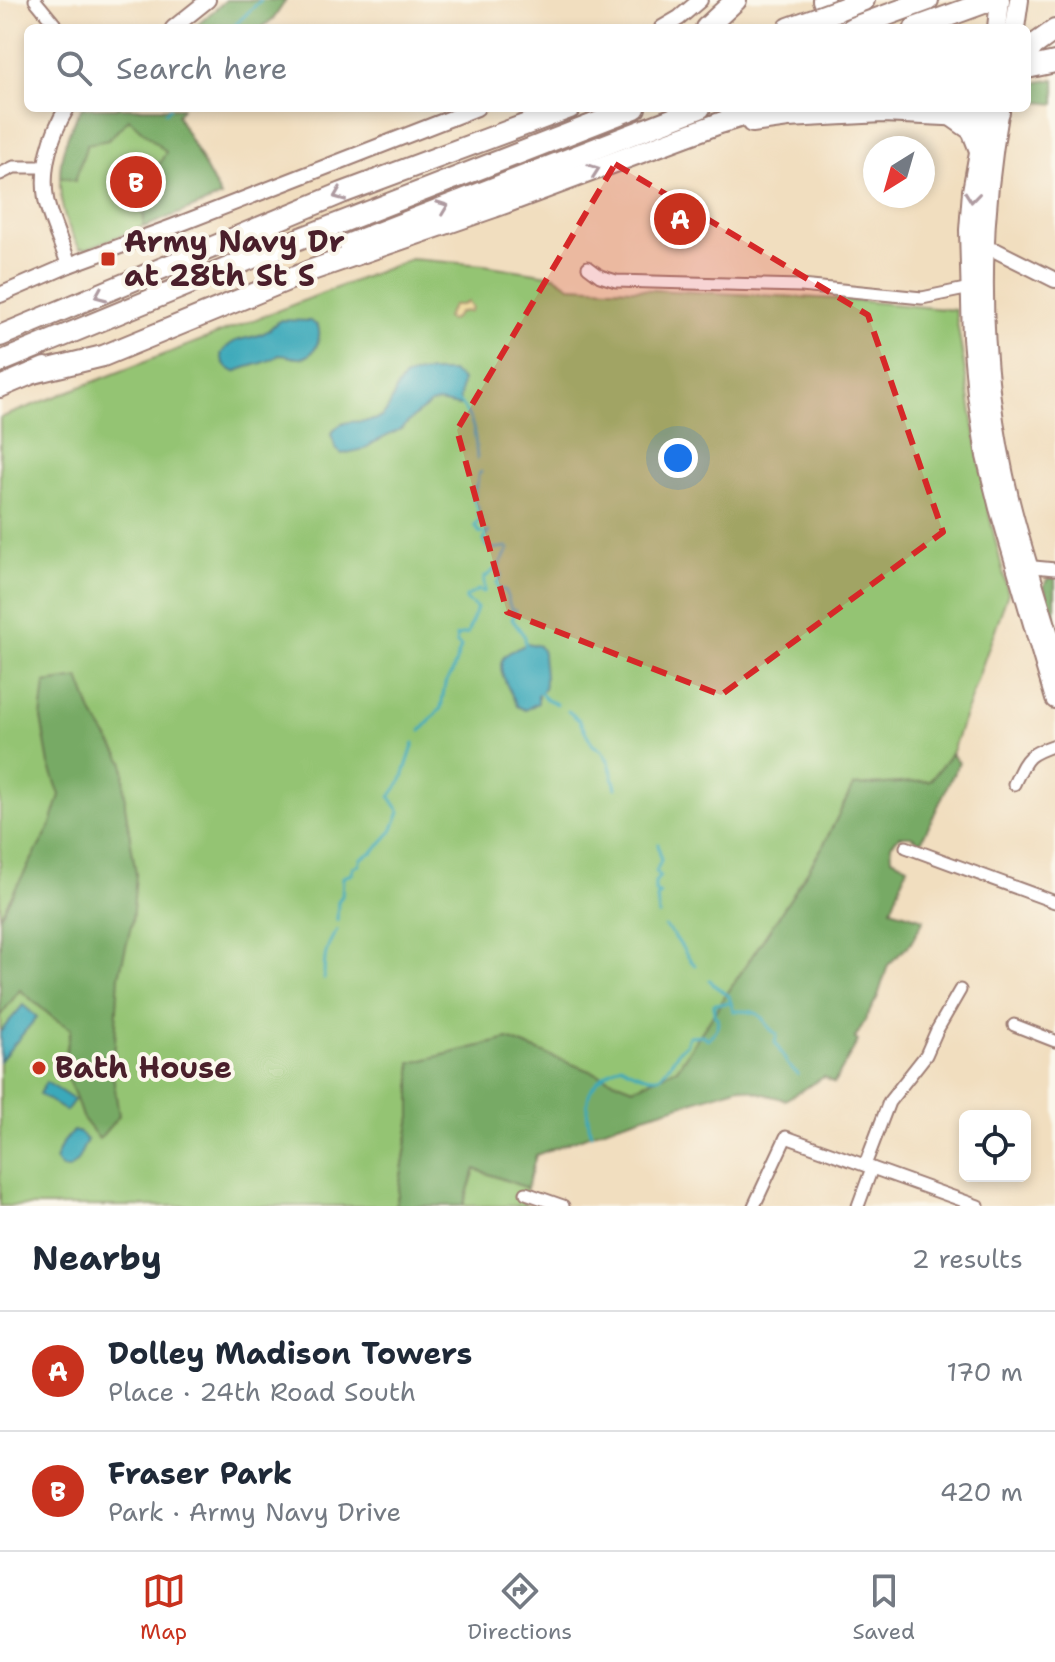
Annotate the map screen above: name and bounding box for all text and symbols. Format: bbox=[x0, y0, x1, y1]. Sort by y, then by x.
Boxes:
search box bbox=[24, 24, 1031, 112]
icon: search bbox=[52, 46, 96, 90]
text: Search here bbox=[116, 48, 287, 89]
north arrow bbox=[863, 136, 935, 208]
pin: B bbox=[110, 152, 162, 212]
one-way arrow bbox=[586, 163, 600, 180]
one-way arrow bbox=[333, 185, 347, 201]
pin: A bbox=[654, 189, 706, 249]
one-way arrow bbox=[964, 191, 981, 204]
one-way arrow bbox=[435, 200, 449, 217]
place label: Army Navy Dr at 28th St S bbox=[124, 221, 345, 296]
marker: Army Navy Dr at 28th St S bbox=[99, 250, 117, 268]
one-way arrow bbox=[93, 285, 108, 301]
your location bbox=[658, 438, 698, 478]
place label: Bath House bbox=[55, 1047, 232, 1088]
marker: Bath House bbox=[30, 1059, 48, 1077]
map controls bbox=[959, 1110, 1031, 1182]
button: locate bbox=[959, 1110, 1031, 1182]
text: Nearby bbox=[32, 1235, 162, 1281]
text: 2 results bbox=[911, 1241, 1023, 1276]
text: Dolley Madison Towers bbox=[108, 1333, 472, 1374]
text: A bbox=[48, 1354, 68, 1389]
text: 170 m bbox=[946, 1354, 1023, 1389]
text: Place · 24th Road South bbox=[108, 1374, 416, 1409]
text: Fraser Park bbox=[108, 1453, 292, 1494]
text: B bbox=[50, 1474, 66, 1509]
text: 420 m bbox=[940, 1474, 1023, 1509]
text: Park · Army Navy Drive bbox=[108, 1494, 401, 1529]
tab: Map bbox=[140, 1569, 187, 1646]
tab: Directions bbox=[467, 1569, 572, 1646]
tab: Saved bbox=[852, 1569, 915, 1646]

